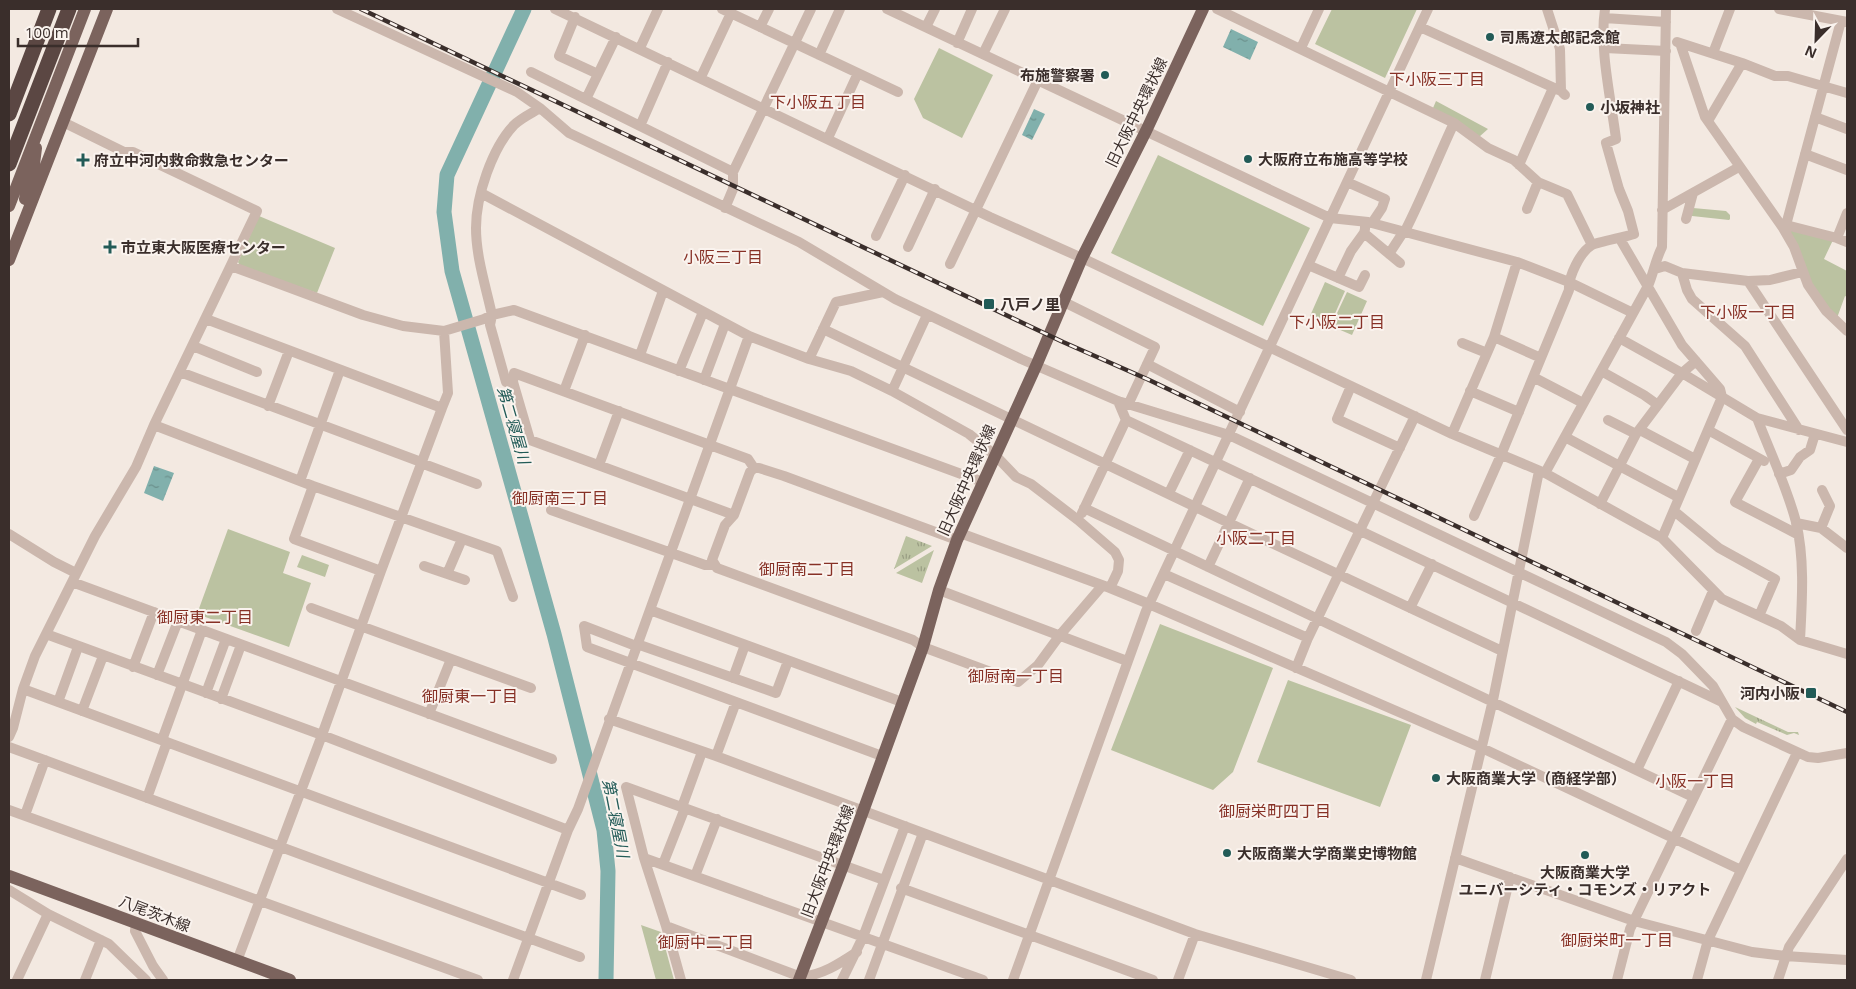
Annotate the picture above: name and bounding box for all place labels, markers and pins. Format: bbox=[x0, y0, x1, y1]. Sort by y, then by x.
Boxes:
place label: 司馬遼太郎記念館 bbox=[1500, 27, 1620, 47]
marker: 司馬遼太郎記念館 bbox=[1484, 31, 1496, 43]
place label: 布施警察署 bbox=[1020, 65, 1095, 85]
marker: 布施警察署 bbox=[1099, 69, 1111, 81]
place label: 小坂神社 bbox=[1600, 97, 1660, 117]
marker: 小坂神社 bbox=[1584, 101, 1596, 113]
place label: 大阪府立布施高等学校 bbox=[1258, 149, 1408, 169]
place label: 府立中河内救命救急センター bbox=[94, 150, 289, 170]
marker: 府立中河内救命救急センター bbox=[76, 153, 90, 167]
marker: 大阪府立布施高等学校 bbox=[1242, 153, 1254, 165]
place label: 市立東大阪医療センター bbox=[121, 237, 286, 257]
marker: 市立東大阪医療センター bbox=[103, 240, 117, 254]
place label: 八戸ノ里 bbox=[1000, 294, 1060, 314]
marker: 八戸ノ里 bbox=[982, 297, 996, 311]
place label: 河内小阪 bbox=[1740, 683, 1800, 703]
marker: 河内小阪 bbox=[1804, 686, 1818, 700]
place label: 大阪商業大学（商経学部） bbox=[1446, 768, 1626, 788]
marker: 大阪商業大学（商経学部） bbox=[1430, 772, 1442, 784]
place label: 大阪商業大学商業史博物館 bbox=[1237, 843, 1417, 863]
marker: 大阪商業大学商業史博物館 bbox=[1221, 847, 1233, 859]
marker: 大阪商業大学 ユニバーシティ・コモンズ・リアクト bbox=[1579, 849, 1591, 861]
place label: 大阪商業大学 ユニバーシティ・コモンズ・リアクト bbox=[1459, 862, 1711, 899]

